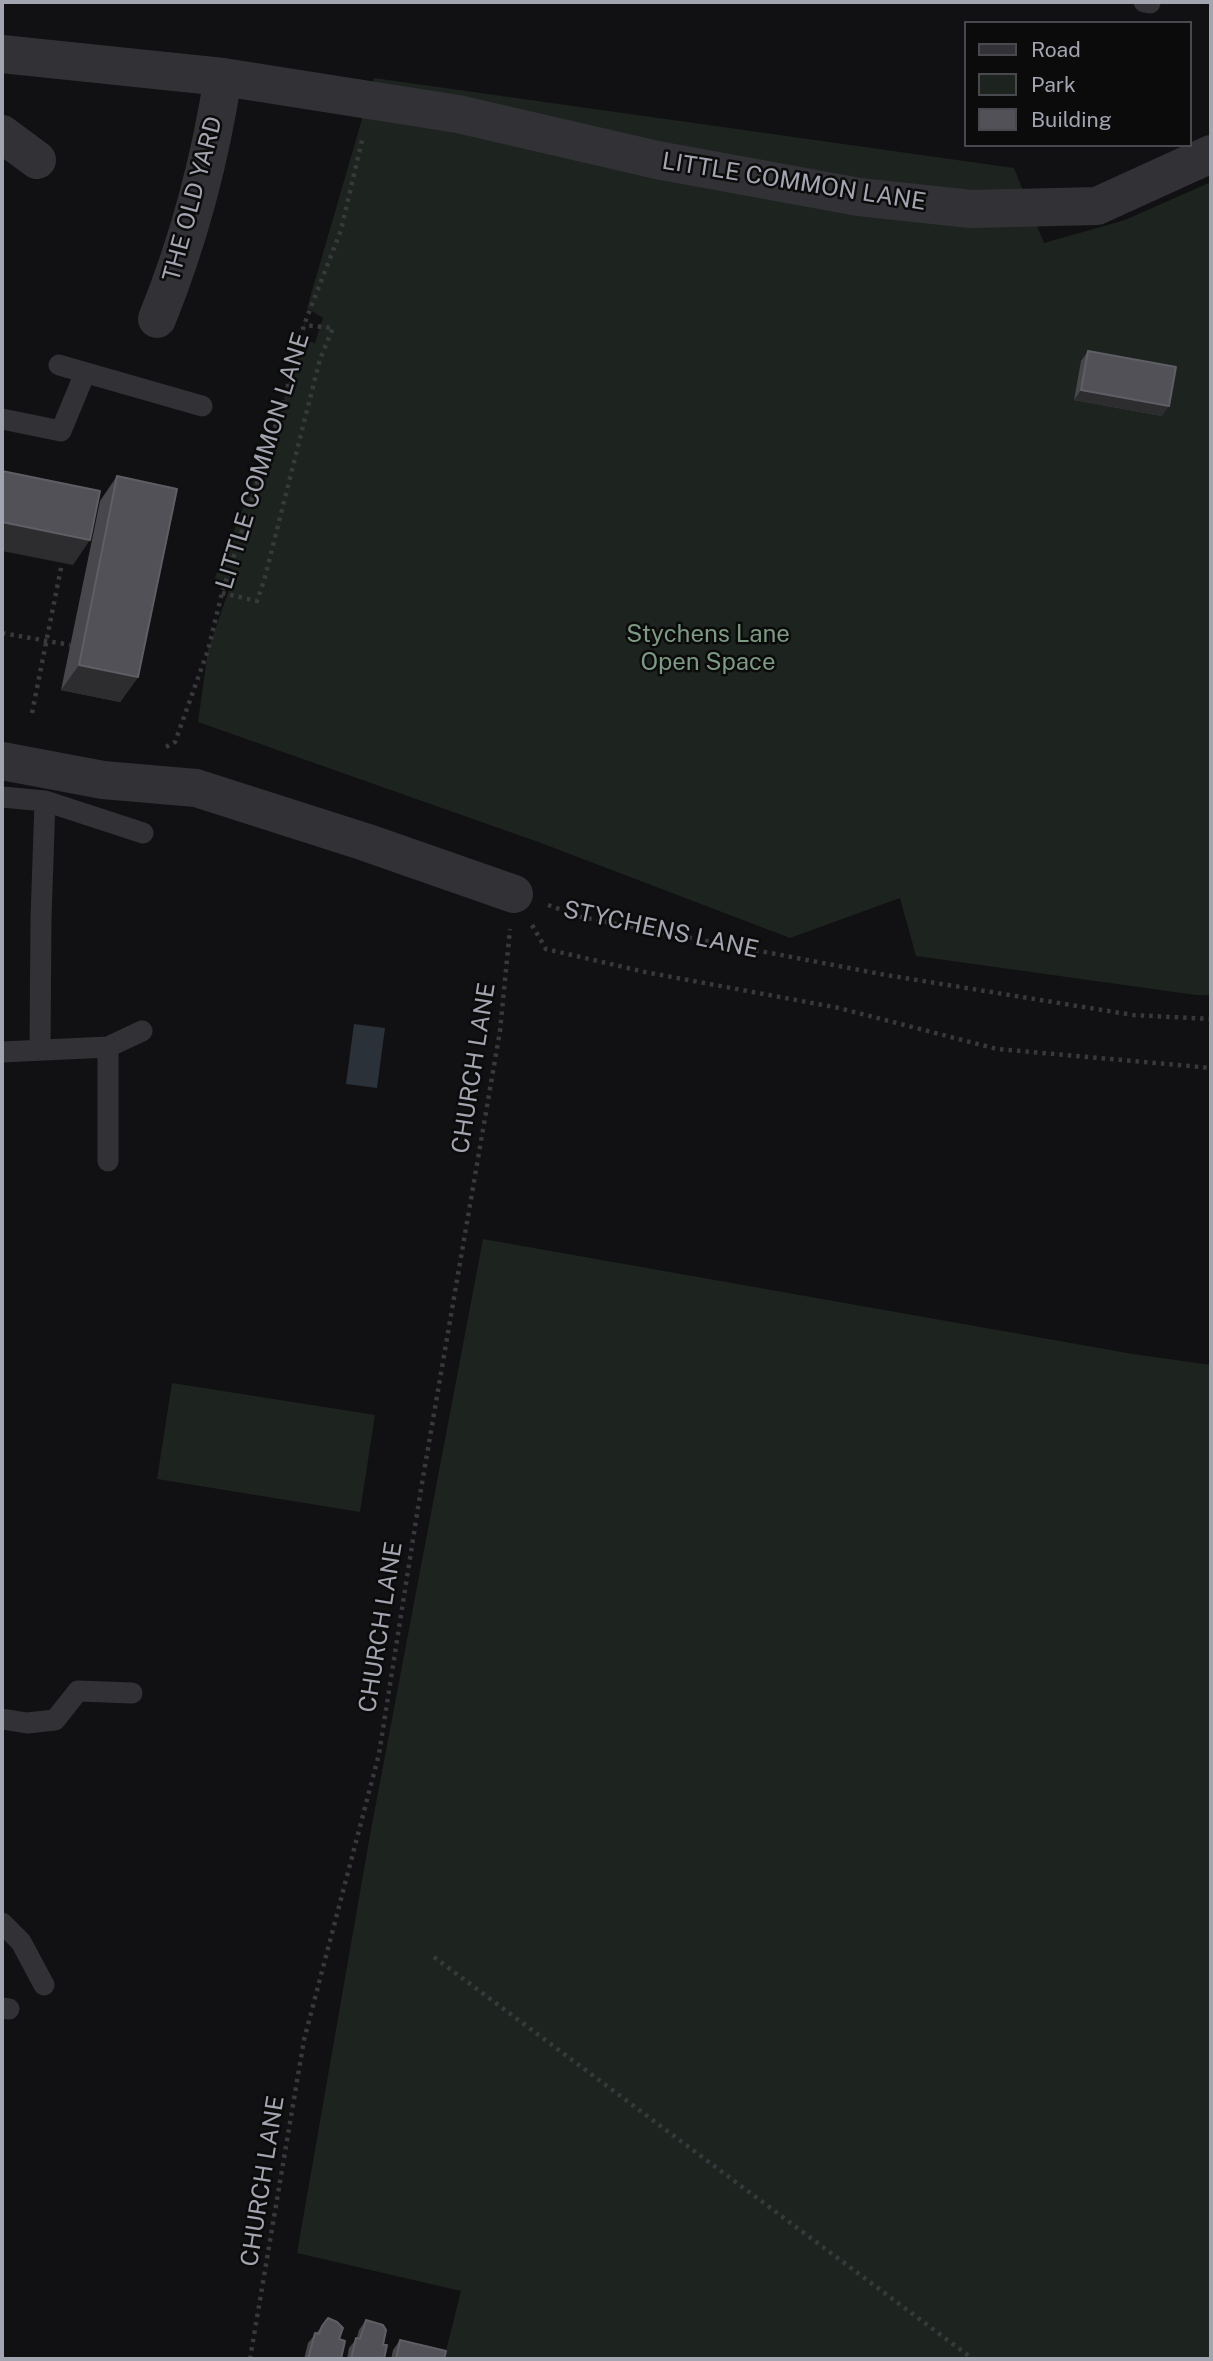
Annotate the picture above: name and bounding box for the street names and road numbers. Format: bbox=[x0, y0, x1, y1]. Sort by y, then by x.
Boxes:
street label: THE OLD YARD bbox=[157, 113, 229, 285]
street label: LITTLE COMMON LANE bbox=[660, 147, 928, 217]
street label: LITTLE COMMON LANE bbox=[210, 329, 316, 593]
street label: STYCHENS LANE bbox=[561, 895, 761, 965]
street label: CHURCH LANE bbox=[446, 981, 502, 1155]
street label: CHURCH LANE bbox=[353, 1540, 409, 1714]
street label: CHURCH LANE bbox=[235, 2094, 291, 2268]

